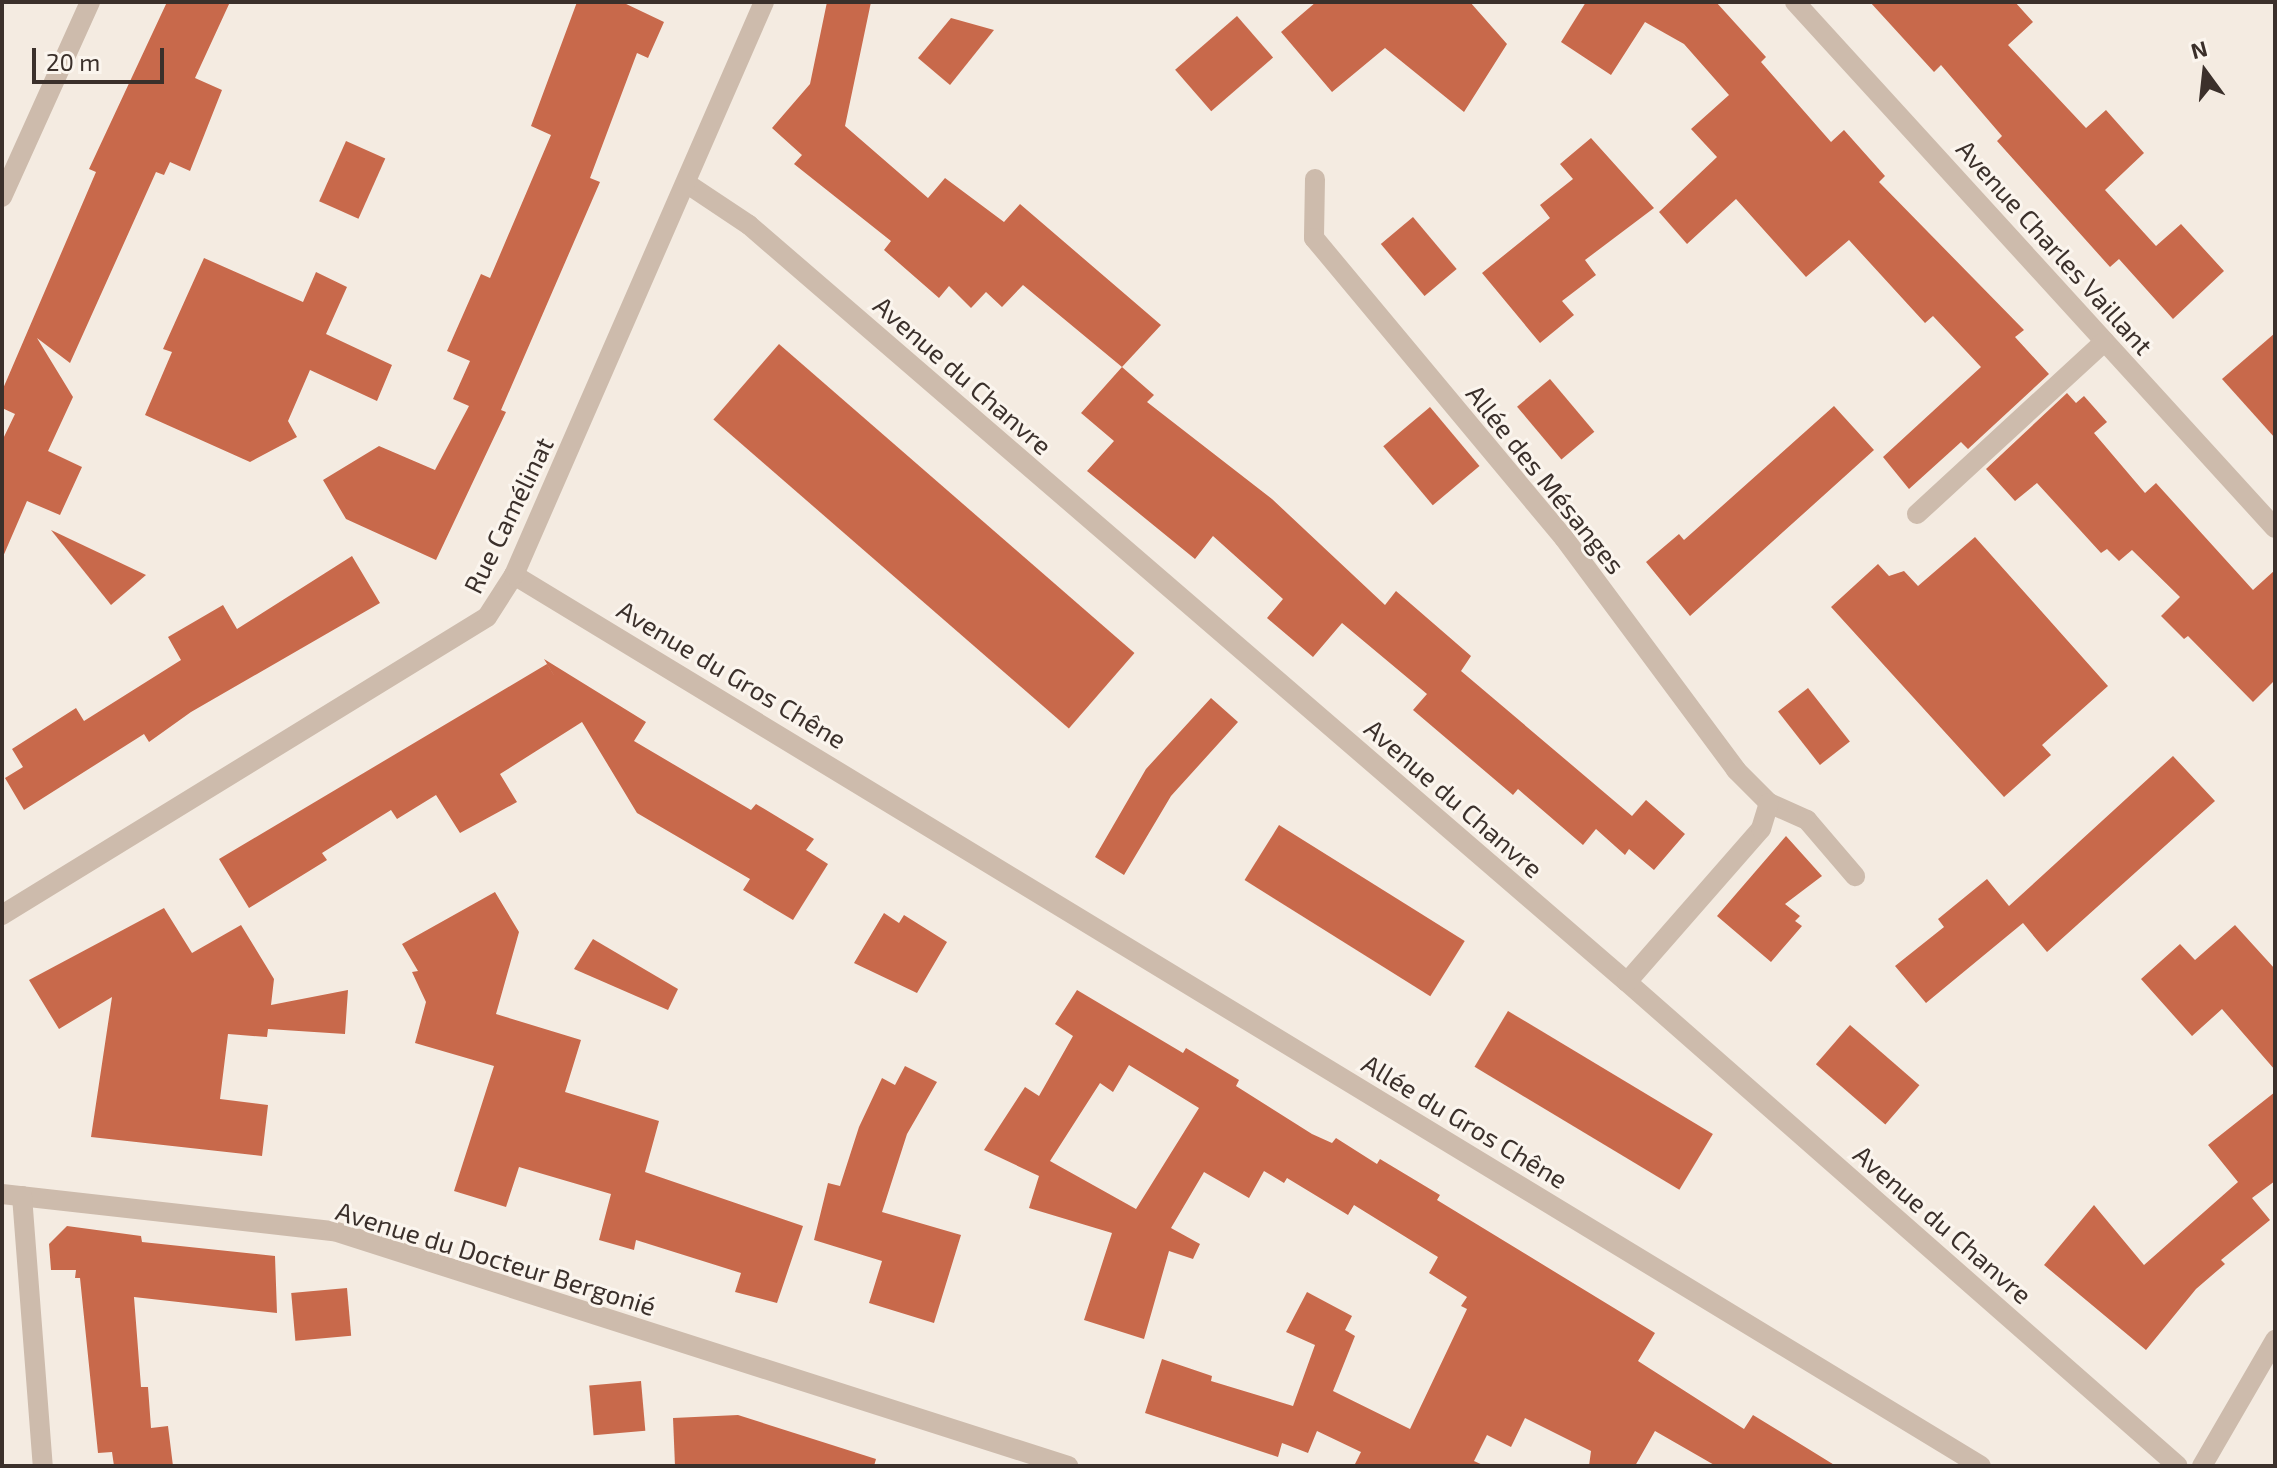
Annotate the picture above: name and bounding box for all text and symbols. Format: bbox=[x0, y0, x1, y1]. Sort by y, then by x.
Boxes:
scale bar bbox=[36, 32, 168, 82]
north arrow bbox=[2165, 32, 2245, 112]
text: N bbox=[2188, 34, 2210, 63]
text: 20 m bbox=[46, 47, 100, 76]
street label: Avenue Charles Vaillant bbox=[1950, 133, 2160, 361]
street label: Avenue du Chanvre bbox=[868, 289, 1058, 461]
street label: Allée des Mésanges bbox=[1460, 378, 1632, 580]
street label: Rue Camélinat bbox=[457, 432, 559, 598]
street label: Avenue du Gros Chêne bbox=[612, 593, 852, 755]
street label: Avenue du Chanvre bbox=[1359, 712, 1549, 884]
street label: Allée du Gros Chêne bbox=[1357, 1047, 1573, 1195]
street label: Avenue du Chanvre bbox=[1848, 1138, 2038, 1310]
street label: Avenue du Docteur Bergonié bbox=[332, 1194, 660, 1322]

